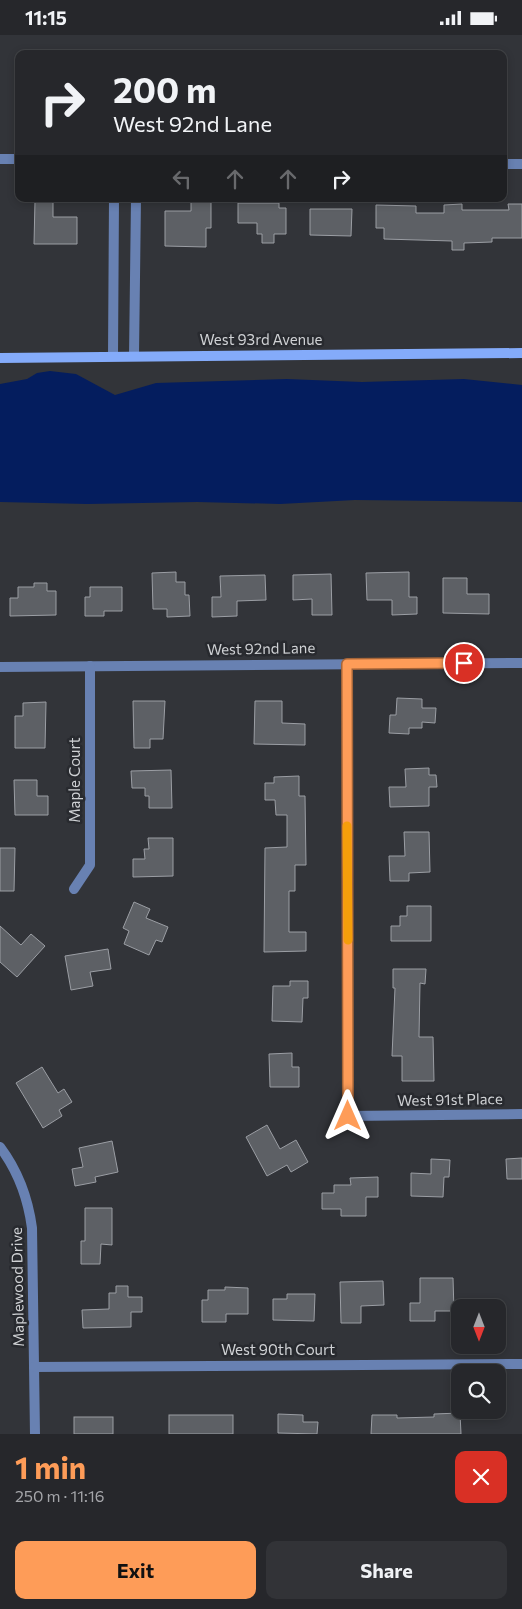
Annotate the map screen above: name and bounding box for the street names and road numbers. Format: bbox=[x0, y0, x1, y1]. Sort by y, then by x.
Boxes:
street label: West 93rd Avenue bbox=[200, 330, 323, 348]
street label: West 92nd Lane bbox=[207, 638, 315, 658]
street label: Maple Court bbox=[65, 737, 83, 823]
street label: West 91st Place bbox=[397, 1089, 503, 1109]
street label: Maplewood Drive bbox=[7, 1227, 27, 1347]
street label: West 90th Court bbox=[221, 1340, 335, 1358]

